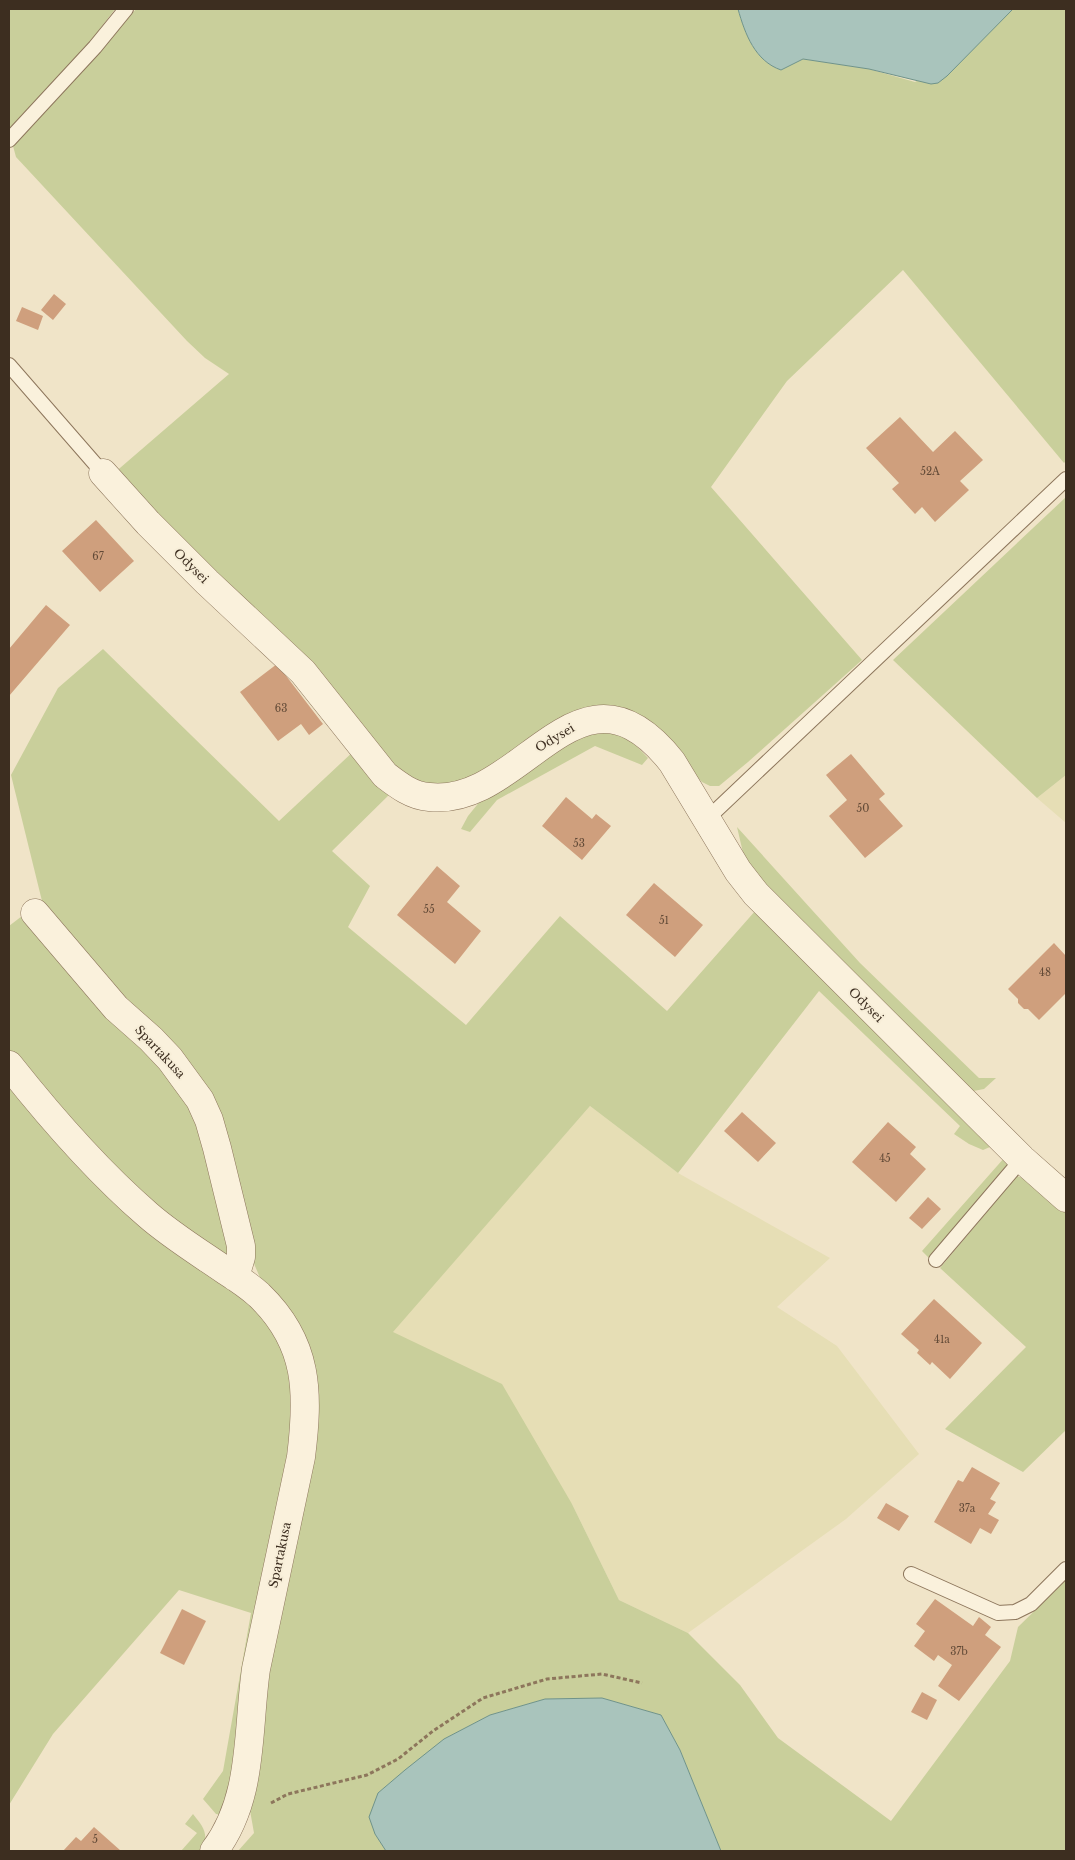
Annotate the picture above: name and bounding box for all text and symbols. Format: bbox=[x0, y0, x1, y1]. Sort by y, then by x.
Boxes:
house number: 52A bbox=[920, 465, 940, 478]
street label: Odysei bbox=[171, 545, 212, 586]
house number: 67 bbox=[92, 550, 105, 563]
house number: 63 bbox=[275, 702, 287, 715]
street label: Odysei bbox=[532, 720, 577, 755]
house number: 50 bbox=[857, 802, 869, 815]
house number: 53 bbox=[573, 837, 585, 850]
house number: 55 bbox=[423, 903, 435, 916]
house number: 51 bbox=[659, 914, 669, 927]
house number: 48 bbox=[1039, 966, 1051, 979]
street label: Odysei bbox=[846, 984, 887, 1025]
street label: Spartakusa bbox=[132, 1022, 189, 1081]
house number: 45 bbox=[879, 1152, 891, 1165]
house number: 41a bbox=[934, 1333, 950, 1346]
house number: 37a bbox=[959, 1502, 976, 1515]
street label: Spartakusa bbox=[265, 1520, 294, 1589]
house number: 37b bbox=[950, 1645, 968, 1658]
house number: 5 bbox=[92, 1833, 98, 1846]

